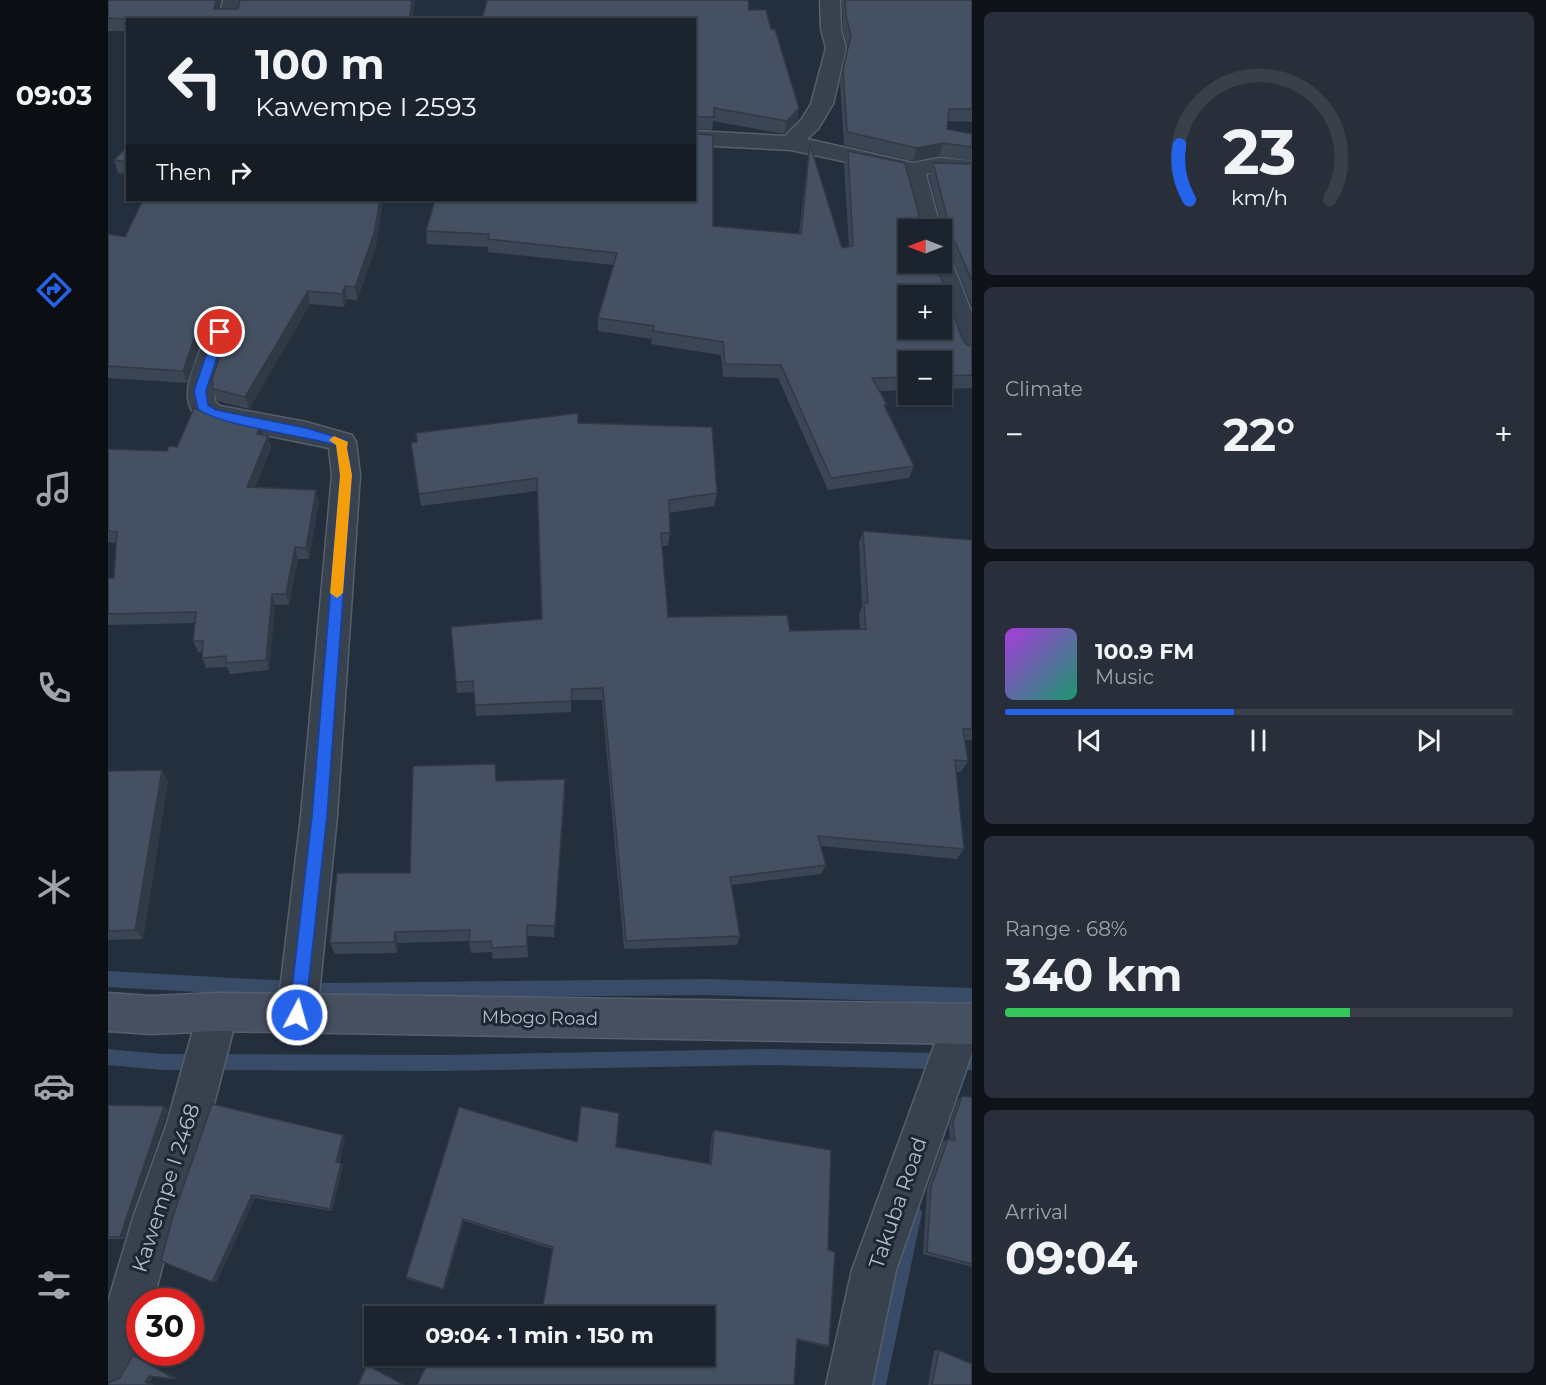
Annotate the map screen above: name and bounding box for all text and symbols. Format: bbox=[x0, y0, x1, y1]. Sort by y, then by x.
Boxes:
text: 100 m bbox=[255, 38, 384, 90]
icon: left bbox=[156, 42, 234, 120]
text: 09:03 bbox=[16, 79, 92, 112]
text: Kawempe I 2593 bbox=[255, 90, 477, 123]
text: 23 bbox=[1222, 114, 1296, 190]
icon: right bbox=[224, 156, 257, 189]
text: Then bbox=[156, 159, 212, 186]
text: km/h bbox=[1230, 185, 1288, 211]
north arrow bbox=[898, 219, 952, 273]
map controls bbox=[898, 219, 952, 405]
icon: directions bbox=[33, 269, 75, 311]
button: + bbox=[898, 285, 952, 339]
pin bbox=[194, 306, 245, 357]
icon: arrive bbox=[203, 315, 236, 348]
button: − bbox=[898, 351, 952, 405]
text: Climate bbox=[1005, 377, 1083, 401]
text: 22° bbox=[1223, 407, 1295, 462]
text: − bbox=[1005, 414, 1024, 454]
text: + bbox=[1494, 414, 1513, 454]
icon: music bbox=[33, 468, 75, 510]
text: 100.9 FM bbox=[1095, 638, 1194, 665]
text: Music bbox=[1095, 665, 1154, 689]
icon: phone bbox=[33, 667, 75, 709]
icon: previous bbox=[1073, 724, 1106, 757]
icon: pause bbox=[1242, 724, 1275, 757]
icon: next bbox=[1412, 724, 1445, 757]
icon: climate bbox=[33, 866, 75, 908]
text: Range · 68% bbox=[1005, 917, 1127, 941]
text: 340 km bbox=[1005, 947, 1182, 1002]
position arrow bbox=[265, 983, 329, 1047]
street label: Mbogo Road bbox=[482, 1006, 598, 1030]
icon: car bbox=[33, 1065, 75, 1107]
street label: Kawempe I 2468 bbox=[126, 1100, 205, 1275]
street label: Takuba Road bbox=[863, 1134, 932, 1272]
text: Arrival bbox=[1005, 1200, 1068, 1224]
text: 09:04 bbox=[1005, 1230, 1138, 1285]
icon: filters bbox=[33, 1264, 75, 1306]
speed limit sign: 30 bbox=[126, 1288, 204, 1366]
text: 09:04 · 1 min · 150 m bbox=[425, 1322, 654, 1349]

